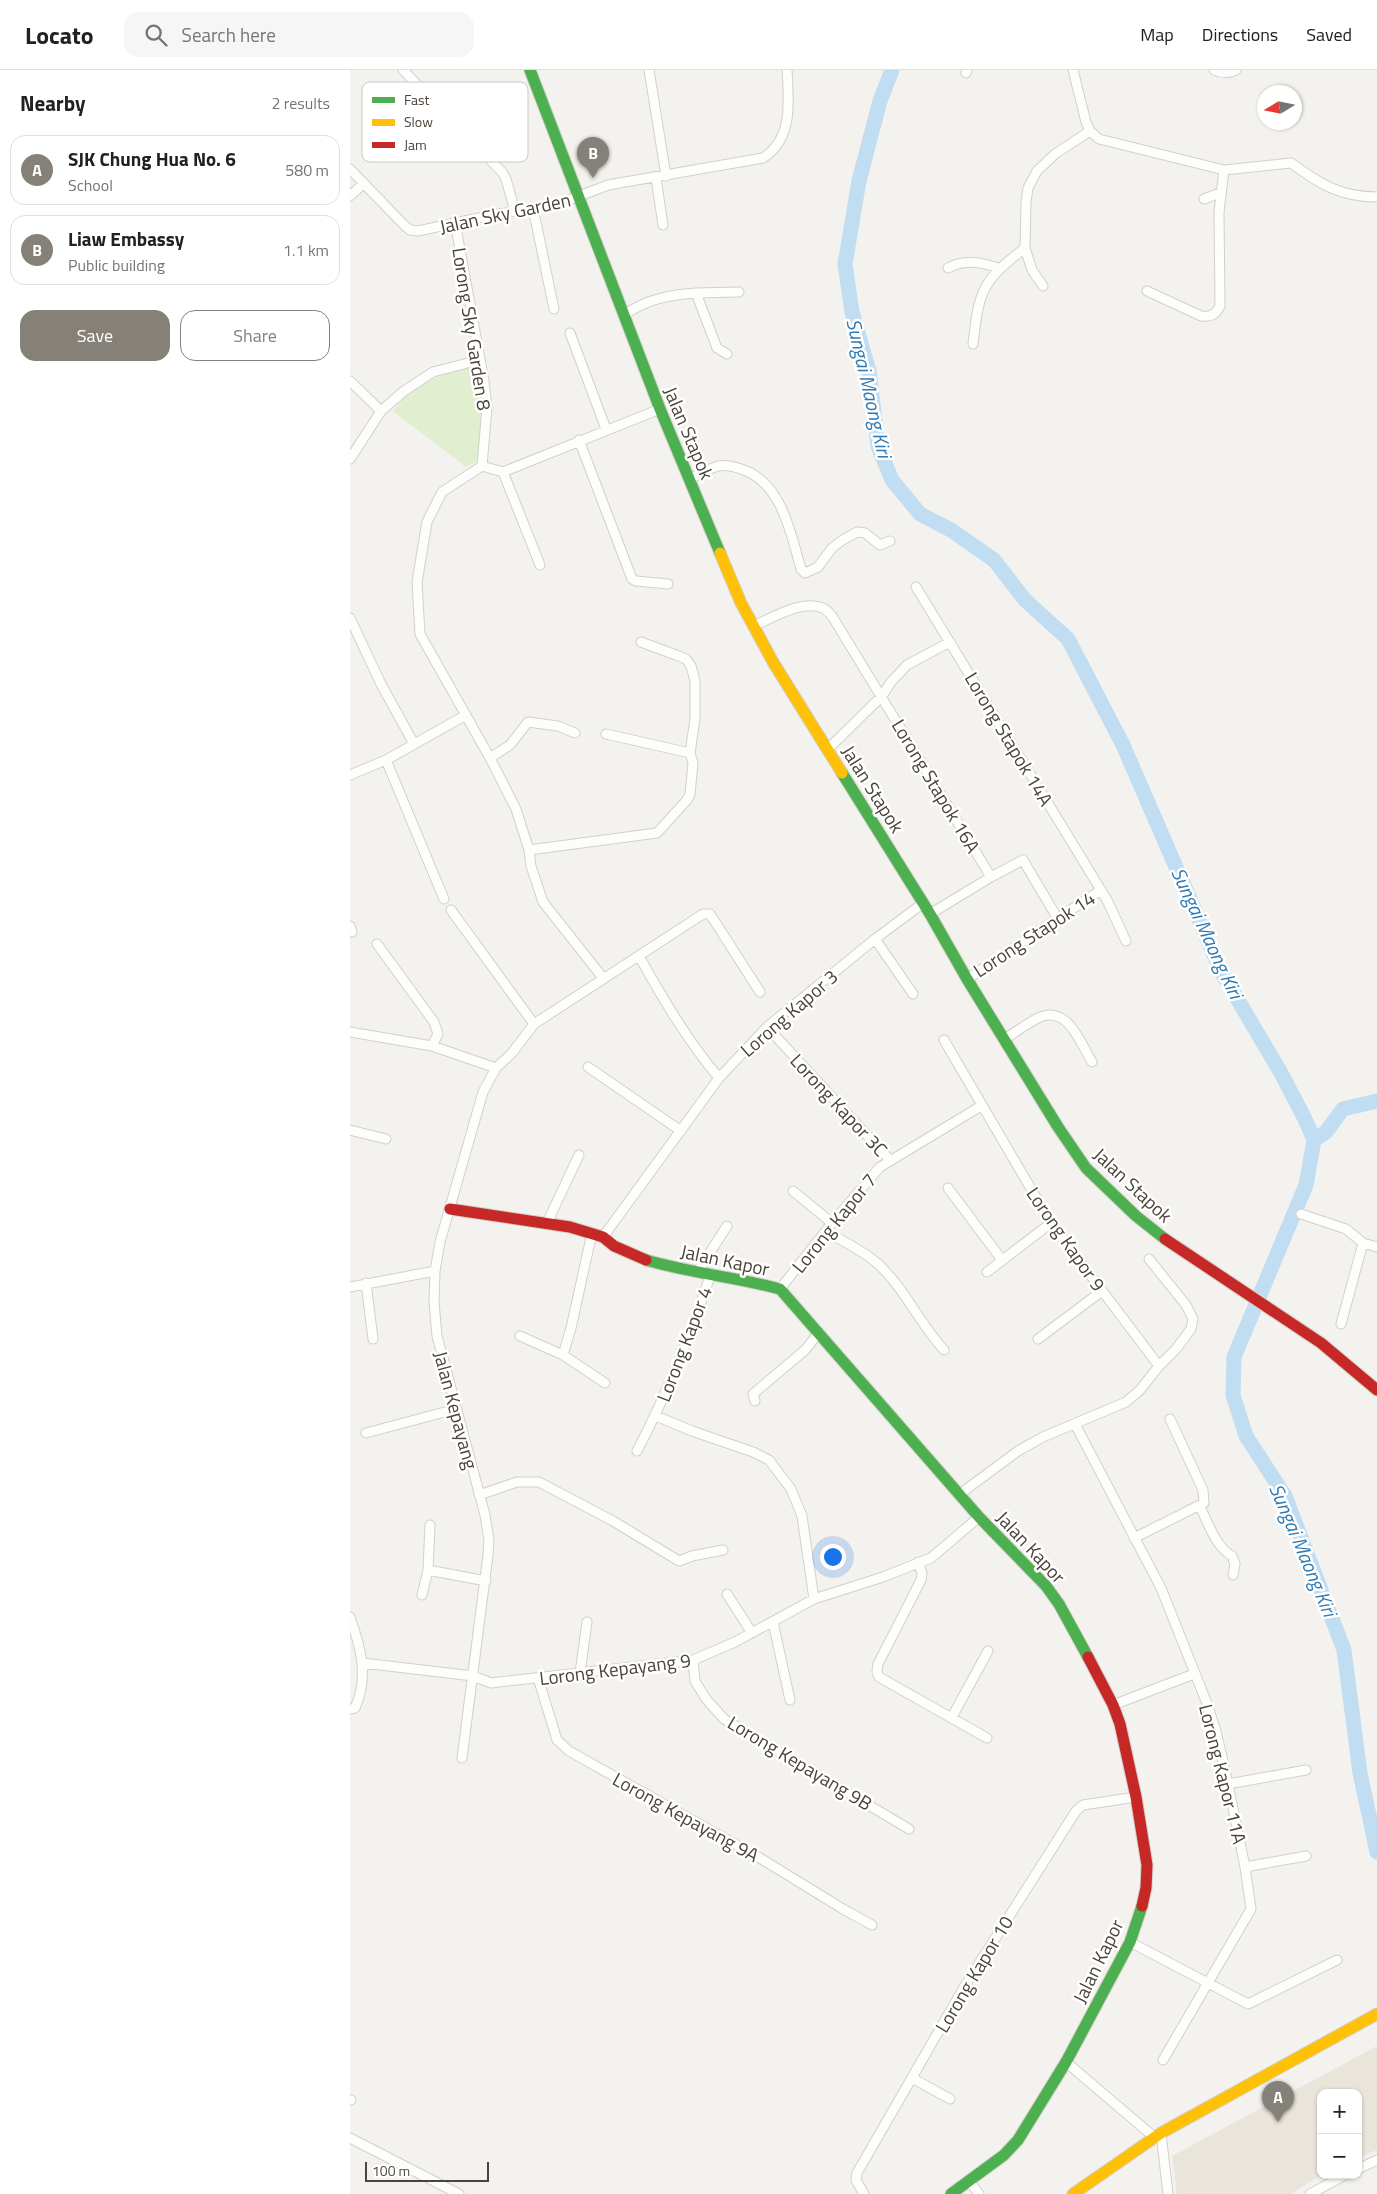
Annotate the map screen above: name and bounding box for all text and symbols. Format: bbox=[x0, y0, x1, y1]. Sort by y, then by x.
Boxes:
search box bbox=[124, 12, 474, 57]
text: Locato bbox=[25, 17, 94, 53]
text: Search here bbox=[182, 20, 276, 49]
icon: search bbox=[142, 21, 170, 49]
text: Map bbox=[1140, 21, 1174, 48]
text: Directions bbox=[1202, 21, 1278, 48]
text: Saved bbox=[1306, 21, 1352, 48]
legend bbox=[362, 82, 528, 162]
north arrow bbox=[1257, 85, 1302, 130]
text: Nearby bbox=[20, 87, 85, 119]
text: Fast bbox=[404, 89, 429, 110]
text: 2 results bbox=[271, 91, 330, 115]
text: Slow bbox=[404, 111, 433, 132]
text: Jam bbox=[404, 134, 427, 155]
pin: B bbox=[577, 137, 609, 178]
text: SJK Chung Hua No. 6 bbox=[68, 144, 236, 173]
text: A bbox=[32, 158, 42, 182]
text: 580 m bbox=[285, 158, 329, 182]
text: School bbox=[68, 173, 113, 197]
street label: Jalan Sky Garden bbox=[437, 184, 573, 241]
text: Liaw Embassy bbox=[68, 224, 184, 253]
text: B bbox=[32, 238, 42, 262]
text: 1.1 km bbox=[283, 238, 329, 262]
street label: Lorong Sky Garden 8 bbox=[445, 245, 500, 413]
text: Public building bbox=[68, 253, 165, 277]
button: Save bbox=[20, 310, 170, 361]
button: Share bbox=[180, 310, 330, 361]
water label: Sungai Maong Kiri bbox=[838, 315, 901, 463]
street label: Jalan Stapok bbox=[657, 382, 722, 484]
street label: Lorong Stapok 14A bbox=[958, 666, 1061, 811]
street label: Lorong Stapok 16A bbox=[885, 713, 988, 858]
street label: Jalan Stapok bbox=[835, 739, 912, 838]
water label: Sungai Maong Kiri bbox=[1163, 862, 1253, 1006]
street label: Lorong Stapok 14 bbox=[967, 883, 1101, 984]
street label: Lorong Kapor 3 bbox=[733, 962, 844, 1063]
street label: Lorong Kapor 3C bbox=[784, 1047, 895, 1163]
street label: Jalan Stapok bbox=[1087, 1140, 1179, 1229]
street label: Lorong Kapor 7 bbox=[784, 1166, 883, 1279]
street label: Lorong Kapor 9 bbox=[1020, 1181, 1113, 1297]
street label: Jalan Kapor bbox=[678, 1236, 773, 1283]
street label: Lorong Kapor 4 bbox=[648, 1282, 719, 1406]
street label: Jalan Kepayang bbox=[427, 1348, 486, 1472]
water label: Sungai Maong Kiri bbox=[1261, 1478, 1347, 1624]
street label: Jalan Kapor bbox=[990, 1504, 1073, 1590]
your location bbox=[820, 1544, 846, 1570]
street label: Lorong Kepayang 9 bbox=[537, 1645, 692, 1692]
street label: Lorong Kapor 11A bbox=[1192, 1701, 1255, 1847]
street label: Lorong Kepayang 9B bbox=[722, 1708, 878, 1817]
street label: Lorong Kepayang 9A bbox=[608, 1764, 765, 1869]
street label: Lorong Kapor 10 bbox=[927, 1910, 1020, 2038]
street label: Jalan Kapor bbox=[1065, 1913, 1131, 2008]
pin: A bbox=[1262, 2081, 1294, 2122]
map controls bbox=[1317, 2089, 1362, 2179]
button: + bbox=[1317, 2089, 1362, 2134]
button: − bbox=[1317, 2134, 1362, 2179]
scale bar bbox=[365, 2159, 489, 2182]
text: 100 m bbox=[372, 2160, 410, 2181]

